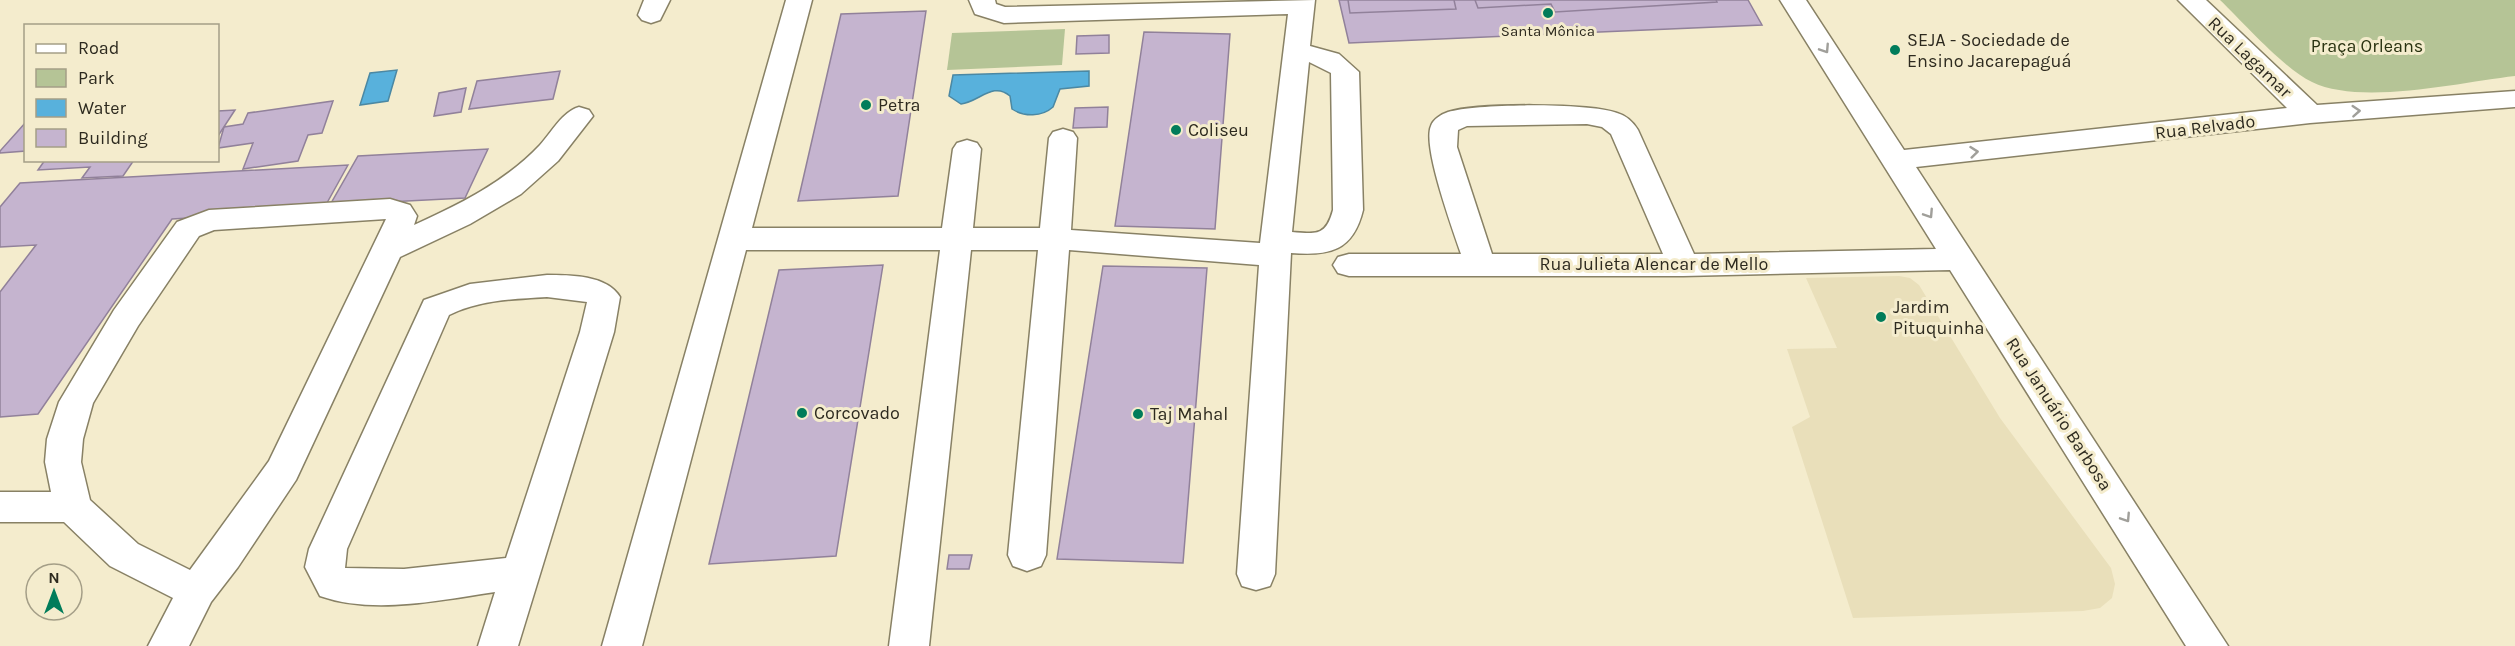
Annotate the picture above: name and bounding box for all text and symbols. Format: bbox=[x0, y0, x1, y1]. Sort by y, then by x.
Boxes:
marker: Santa Mônica bbox=[1541, 6, 1555, 20]
street label: Rua Lagamar bbox=[2204, 12, 2297, 103]
place label: Santa Mônica bbox=[1501, 22, 1595, 40]
legend bbox=[24, 24, 219, 162]
place label: SEJA - Sociedade de Ensino Jacarepaguá bbox=[1907, 29, 2071, 72]
park label: Praça Orleans bbox=[2311, 35, 2423, 57]
text: Road bbox=[78, 37, 119, 59]
one-way arrow bbox=[1817, 43, 1829, 53]
marker: SEJA - Sociedade de Ensino Jacarepaguá bbox=[1888, 43, 1902, 57]
text: Park bbox=[78, 67, 115, 89]
place label: Petra bbox=[878, 94, 920, 116]
text: Water bbox=[78, 97, 126, 119]
marker: Petra bbox=[859, 98, 873, 112]
one-way arrow bbox=[2351, 105, 2360, 118]
street label: Rua Relvado bbox=[2154, 110, 2256, 144]
place label: Coliseu bbox=[1188, 119, 1249, 141]
marker: Coliseu bbox=[1169, 123, 1183, 137]
text: Building bbox=[78, 127, 148, 149]
one-way arrow bbox=[1969, 146, 1979, 159]
one-way arrow bbox=[1922, 207, 1933, 218]
street label: Rua Julieta Alencar de Mello bbox=[1540, 253, 1768, 275]
place label: Jardim Pituquinha bbox=[1893, 296, 1984, 339]
marker: Jardim Pituquinha bbox=[1874, 310, 1888, 324]
street label: Rua Januário Barbosa bbox=[2001, 333, 2117, 495]
place label: Corcovado bbox=[814, 402, 900, 424]
place label: Taj Mahal bbox=[1150, 403, 1228, 425]
marker: Corcovado bbox=[795, 406, 809, 420]
marker: Taj Mahal bbox=[1131, 407, 1145, 421]
one-way arrow bbox=[2119, 512, 2130, 523]
north arrow bbox=[24, 562, 84, 622]
text: N bbox=[48, 568, 60, 587]

